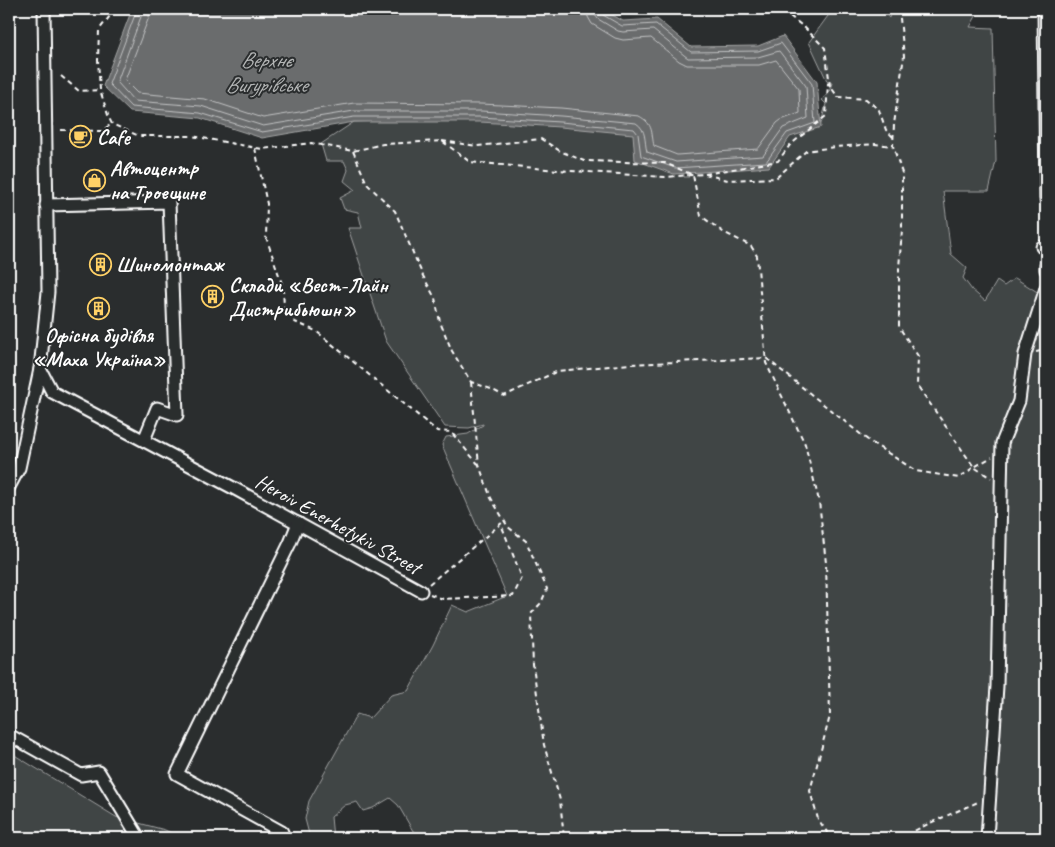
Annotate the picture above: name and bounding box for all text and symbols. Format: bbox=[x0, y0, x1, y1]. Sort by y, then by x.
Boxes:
water label: Верхнє Вигурівське bbox=[225, 46, 310, 99]
place label: Cafe bbox=[97, 124, 132, 150]
cafe icon: Cafe bbox=[69, 125, 93, 149]
place label: Автоцентр на Троещине bbox=[110, 155, 207, 205]
shop icon: Автоцентр на Троещине bbox=[82, 168, 106, 192]
place label: Шиномонтаж bbox=[116, 251, 226, 277]
building icon: Шиномонтаж bbox=[88, 252, 112, 276]
place label: Склади «Вест-Лайн Дистрибьюшн» bbox=[229, 272, 390, 322]
building icon: Склади «Вест-Лайн Дистрибьюшн» bbox=[201, 285, 225, 309]
building icon: Офісна будівля «Маха Україна» bbox=[87, 296, 111, 320]
place label: Офісна будівля «Маха Україна» bbox=[32, 322, 166, 372]
street label: Heroiv Enerhetykiv Street bbox=[251, 468, 428, 582]

